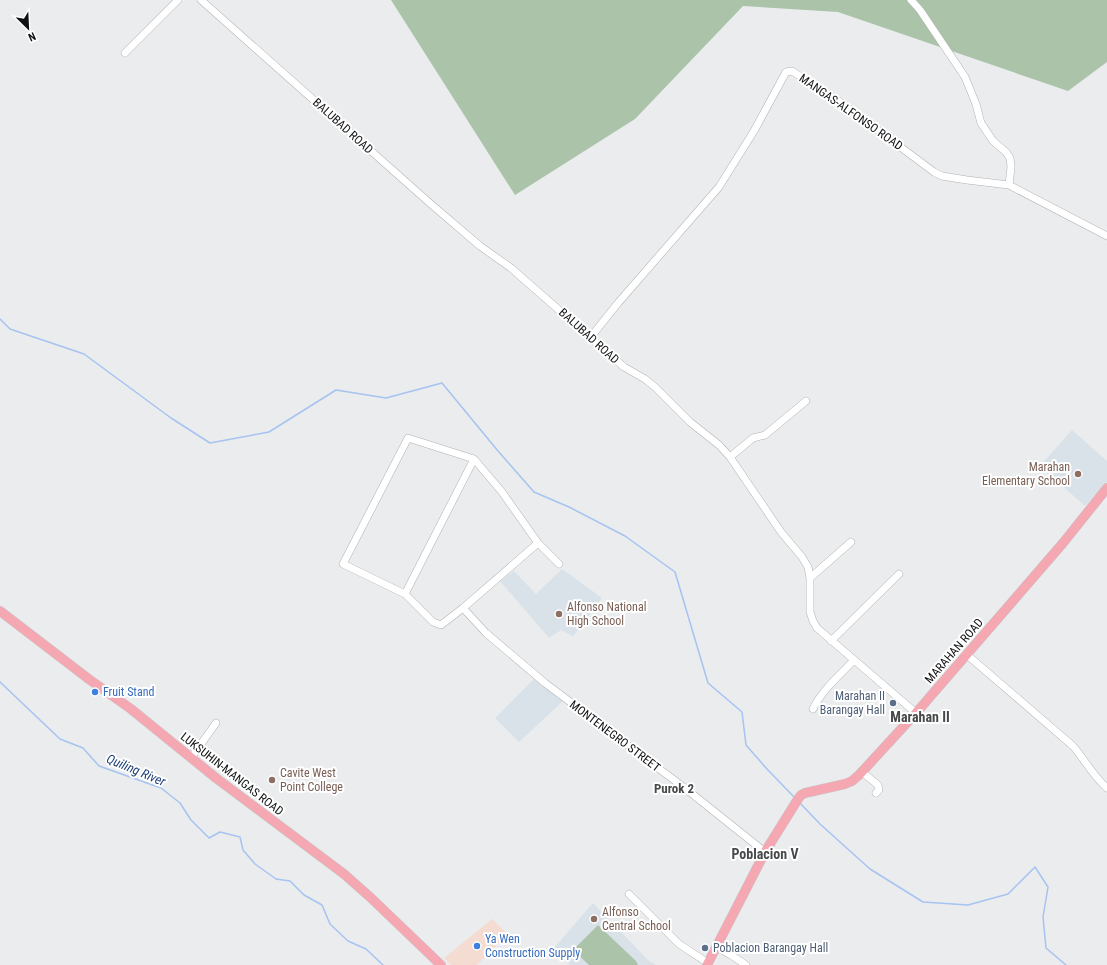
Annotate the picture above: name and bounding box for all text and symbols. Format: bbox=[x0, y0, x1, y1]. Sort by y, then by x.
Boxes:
north arrow bbox=[8, 8, 48, 48]
text: N bbox=[26, 29, 38, 44]
street label: MANGAS-ALFONSO ROAD bbox=[797, 71, 906, 153]
street label: BALUBAD ROAD bbox=[310, 95, 376, 157]
street label: BALUBAD ROAD bbox=[556, 305, 622, 367]
place label: Marahan Elementary School bbox=[982, 460, 1070, 488]
marker: Marahan Elementary School bbox=[1073, 469, 1083, 479]
place label: Alfonso National High School bbox=[567, 600, 646, 628]
marker: Alfonso National High School bbox=[554, 609, 564, 619]
street label: MARAHAN ROAD bbox=[922, 616, 986, 686]
place label: Fruit Stand bbox=[103, 685, 154, 699]
marker: Fruit Stand bbox=[90, 687, 100, 697]
place label: Marahan II Barangay Hall bbox=[820, 689, 885, 717]
street label: MONTENEGRO STREET bbox=[567, 697, 663, 775]
marker: Marahan II Barangay Hall bbox=[888, 698, 898, 708]
district label: Marahan II bbox=[890, 709, 950, 725]
street label: LUKSUHIN-MANGAS ROAD bbox=[178, 730, 286, 818]
water label: Quiling River bbox=[104, 751, 169, 790]
place label: Cavite West Point College bbox=[280, 766, 343, 794]
marker: Cavite West Point College bbox=[267, 775, 277, 785]
district label: Purok 2 bbox=[654, 781, 694, 796]
district label: Poblacion V bbox=[731, 846, 799, 862]
place label: Alfonso Central School bbox=[602, 905, 671, 933]
marker: Alfonso Central School bbox=[589, 914, 599, 924]
place label: Ya Wen Construction Supply bbox=[485, 932, 580, 960]
marker: Ya Wen Construction Supply bbox=[472, 941, 482, 951]
place label: Poblacion Barangay Hall bbox=[713, 941, 828, 955]
marker: Poblacion Barangay Hall bbox=[700, 943, 710, 953]

